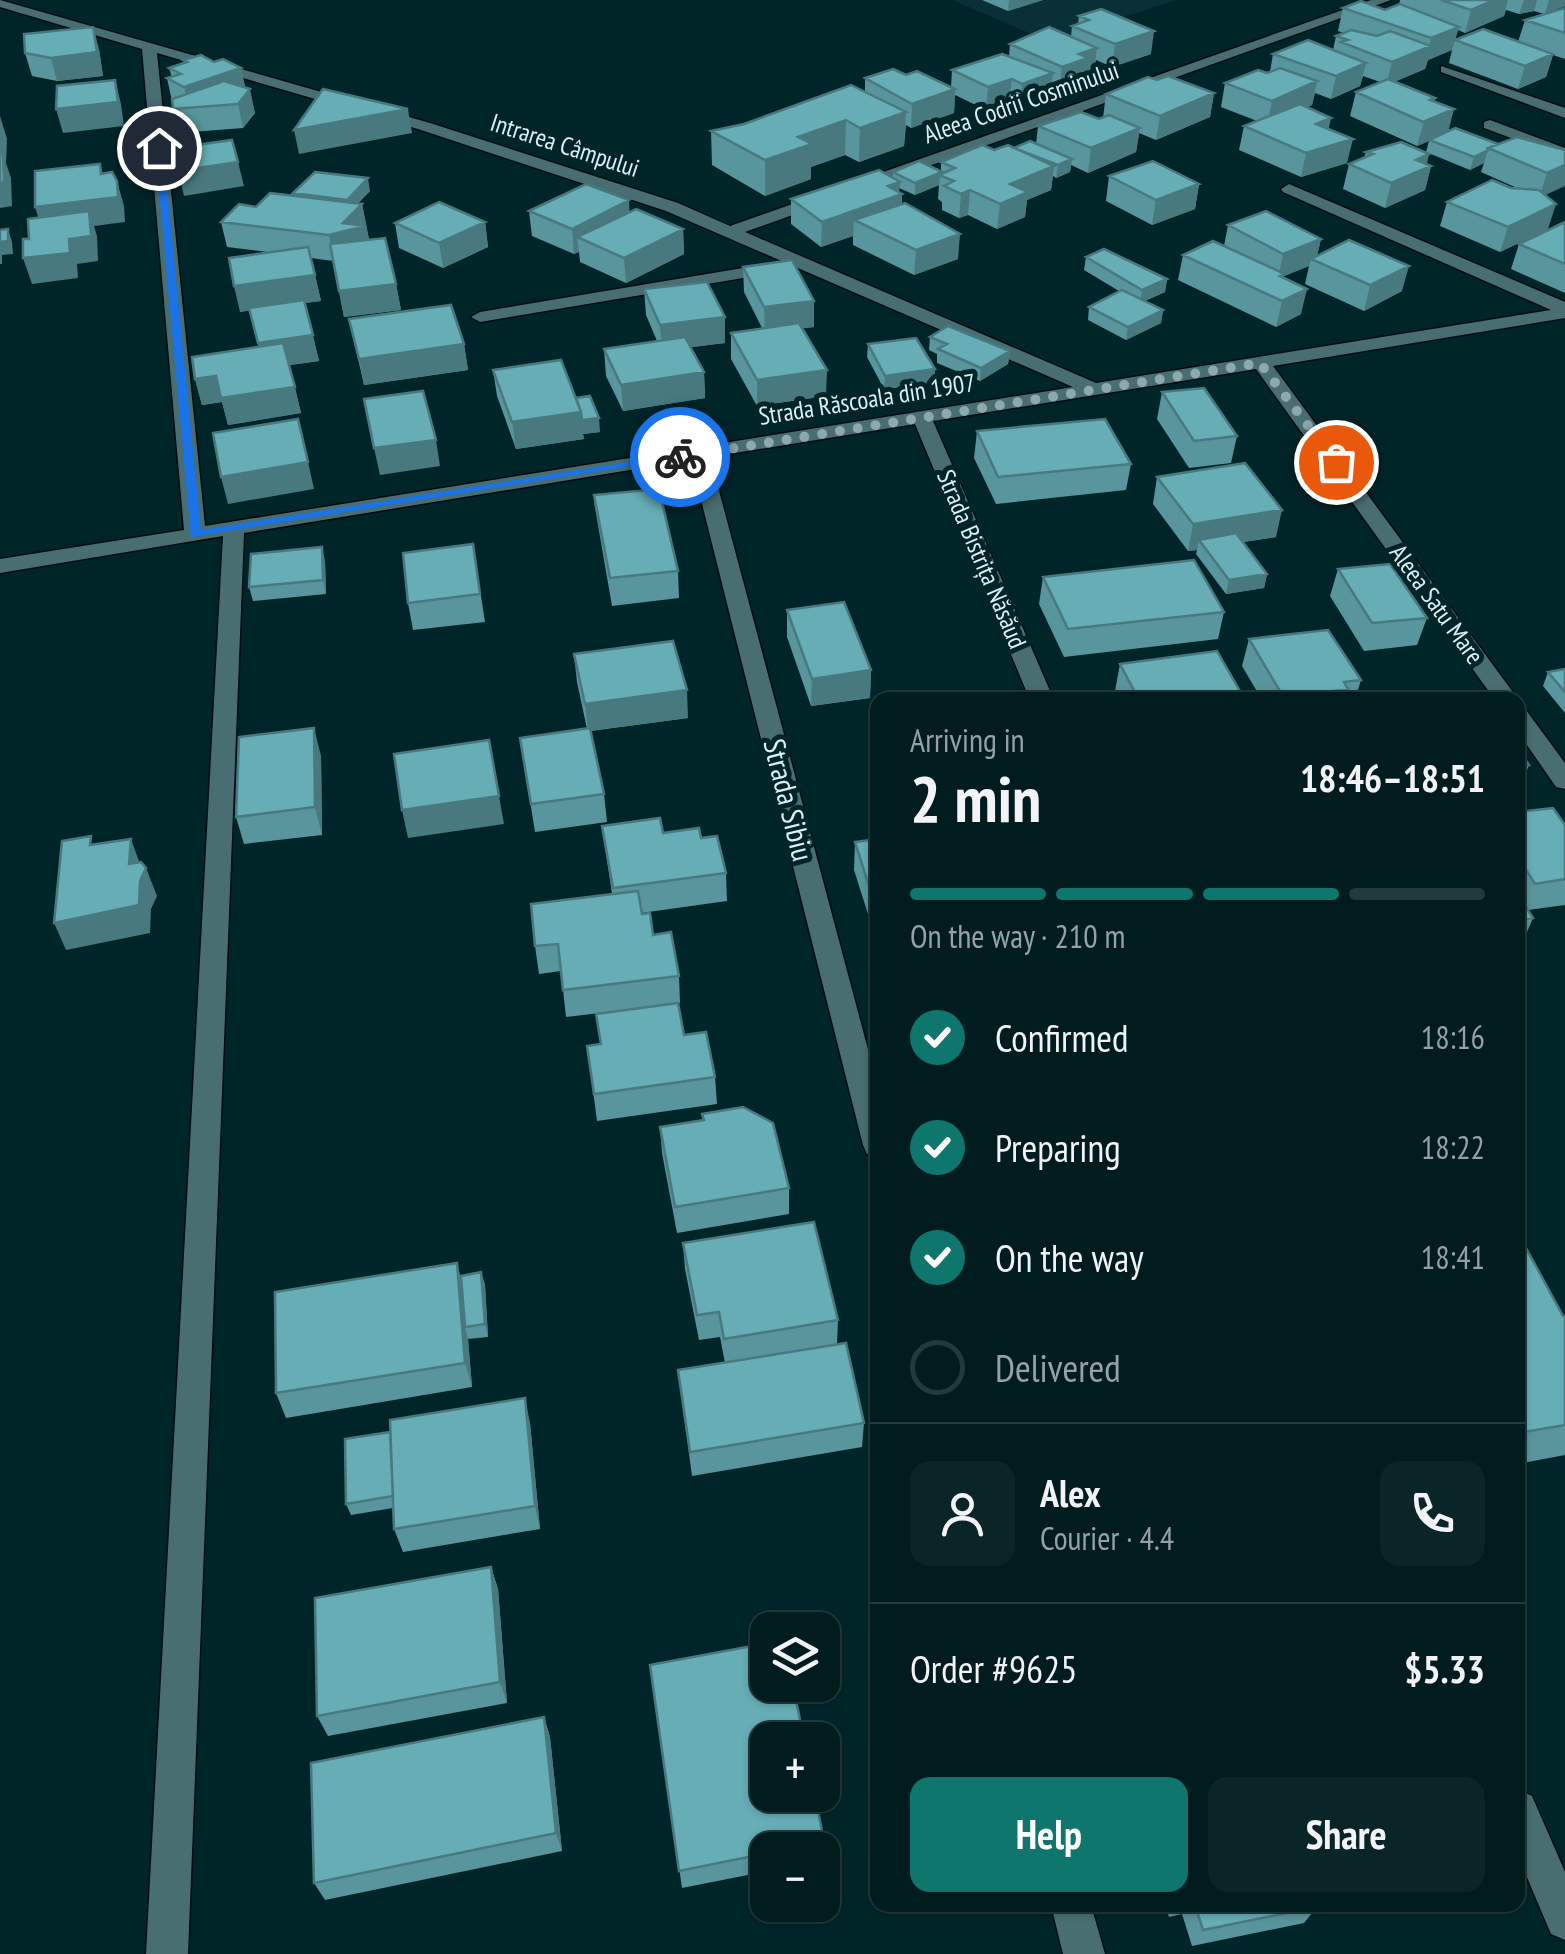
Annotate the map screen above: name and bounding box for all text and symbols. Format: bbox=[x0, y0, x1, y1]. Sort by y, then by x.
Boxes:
street label: Aleea Codrii Cosminului bbox=[919, 54, 1123, 150]
pin bbox=[117, 106, 202, 191]
street label: Intrarea Câmpului bbox=[487, 106, 643, 184]
icon: home bbox=[132, 121, 187, 176]
street label: Strada Răscoala din 1907 bbox=[756, 366, 978, 432]
courier bbox=[630, 407, 730, 507]
pin bbox=[1294, 420, 1379, 505]
icon: bike bbox=[653, 430, 708, 485]
icon: bag bbox=[1309, 435, 1364, 490]
street label: Strada Bistrița Năsăud bbox=[930, 465, 1034, 653]
street label: Aleea Satu Mare bbox=[1383, 538, 1491, 670]
text: Arriving in bbox=[910, 719, 1025, 761]
street label: Strada Sibiu bbox=[755, 734, 823, 865]
text: 18:46–18:51 bbox=[1300, 753, 1485, 802]
text: 2 min bbox=[910, 756, 1041, 840]
text: On the way · 210 m bbox=[910, 915, 1125, 957]
icon: check bbox=[910, 1010, 965, 1065]
text: Confirmed bbox=[995, 1013, 1128, 1062]
text: 18:16 bbox=[1421, 1016, 1485, 1058]
icon: check bbox=[910, 1120, 965, 1175]
text: Preparing bbox=[995, 1123, 1121, 1172]
text: 18:22 bbox=[1421, 1126, 1485, 1168]
icon: check bbox=[910, 1230, 965, 1285]
text: On the way bbox=[995, 1233, 1143, 1282]
text: 18:41 bbox=[1421, 1236, 1485, 1278]
text: Delivered bbox=[995, 1343, 1121, 1392]
button: person bbox=[910, 1461, 1015, 1566]
button: phone bbox=[1380, 1461, 1485, 1566]
text: Alex bbox=[1040, 1468, 1101, 1517]
text: Courier · 4.4 bbox=[1040, 1517, 1174, 1559]
map controls bbox=[750, 1612, 840, 1922]
button: layers bbox=[750, 1612, 840, 1702]
text: Order #9625 bbox=[910, 1644, 1077, 1693]
text: $5.33 bbox=[1404, 1644, 1485, 1693]
button: + bbox=[750, 1722, 840, 1812]
button: Help bbox=[910, 1777, 1188, 1892]
button: Share bbox=[1208, 1777, 1485, 1892]
button: − bbox=[750, 1832, 840, 1922]

